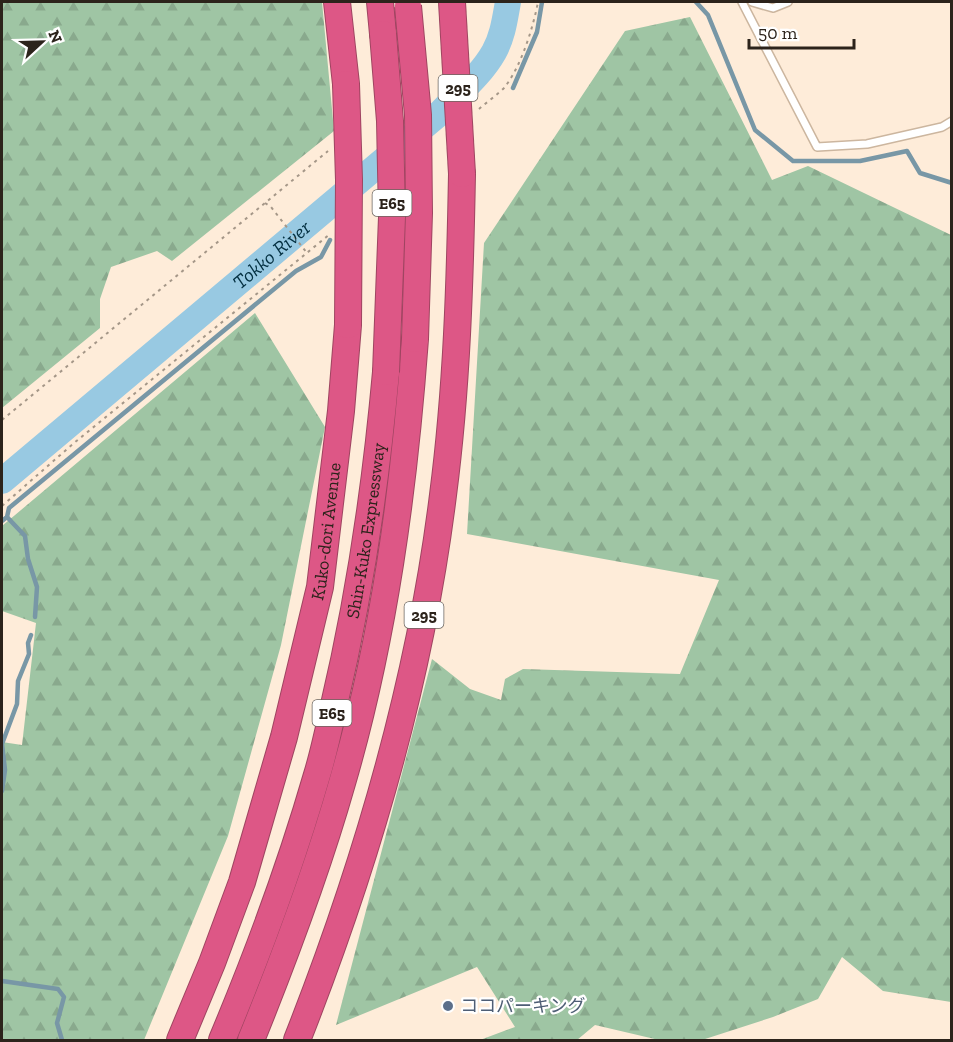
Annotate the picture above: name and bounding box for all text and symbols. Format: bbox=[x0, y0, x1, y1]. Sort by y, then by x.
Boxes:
north arrow bbox=[12, 12, 72, 72]
scale bar bbox=[749, 12, 854, 50]
text: 50 m bbox=[758, 22, 798, 44]
text: N bbox=[44, 27, 67, 46]
road number: 295 bbox=[438, 75, 478, 101]
road number: E65 bbox=[372, 190, 412, 216]
water label: Tokko River bbox=[228, 215, 315, 294]
street label: Shin-Kuko Expressway bbox=[342, 441, 390, 620]
street label: Kuko-dori Avenue bbox=[306, 461, 346, 602]
road number: 295 bbox=[404, 602, 444, 628]
road number: E65 bbox=[312, 700, 352, 726]
place label: ココパーキング bbox=[460, 995, 585, 1017]
marker: ココパーキング bbox=[441, 999, 455, 1013]

